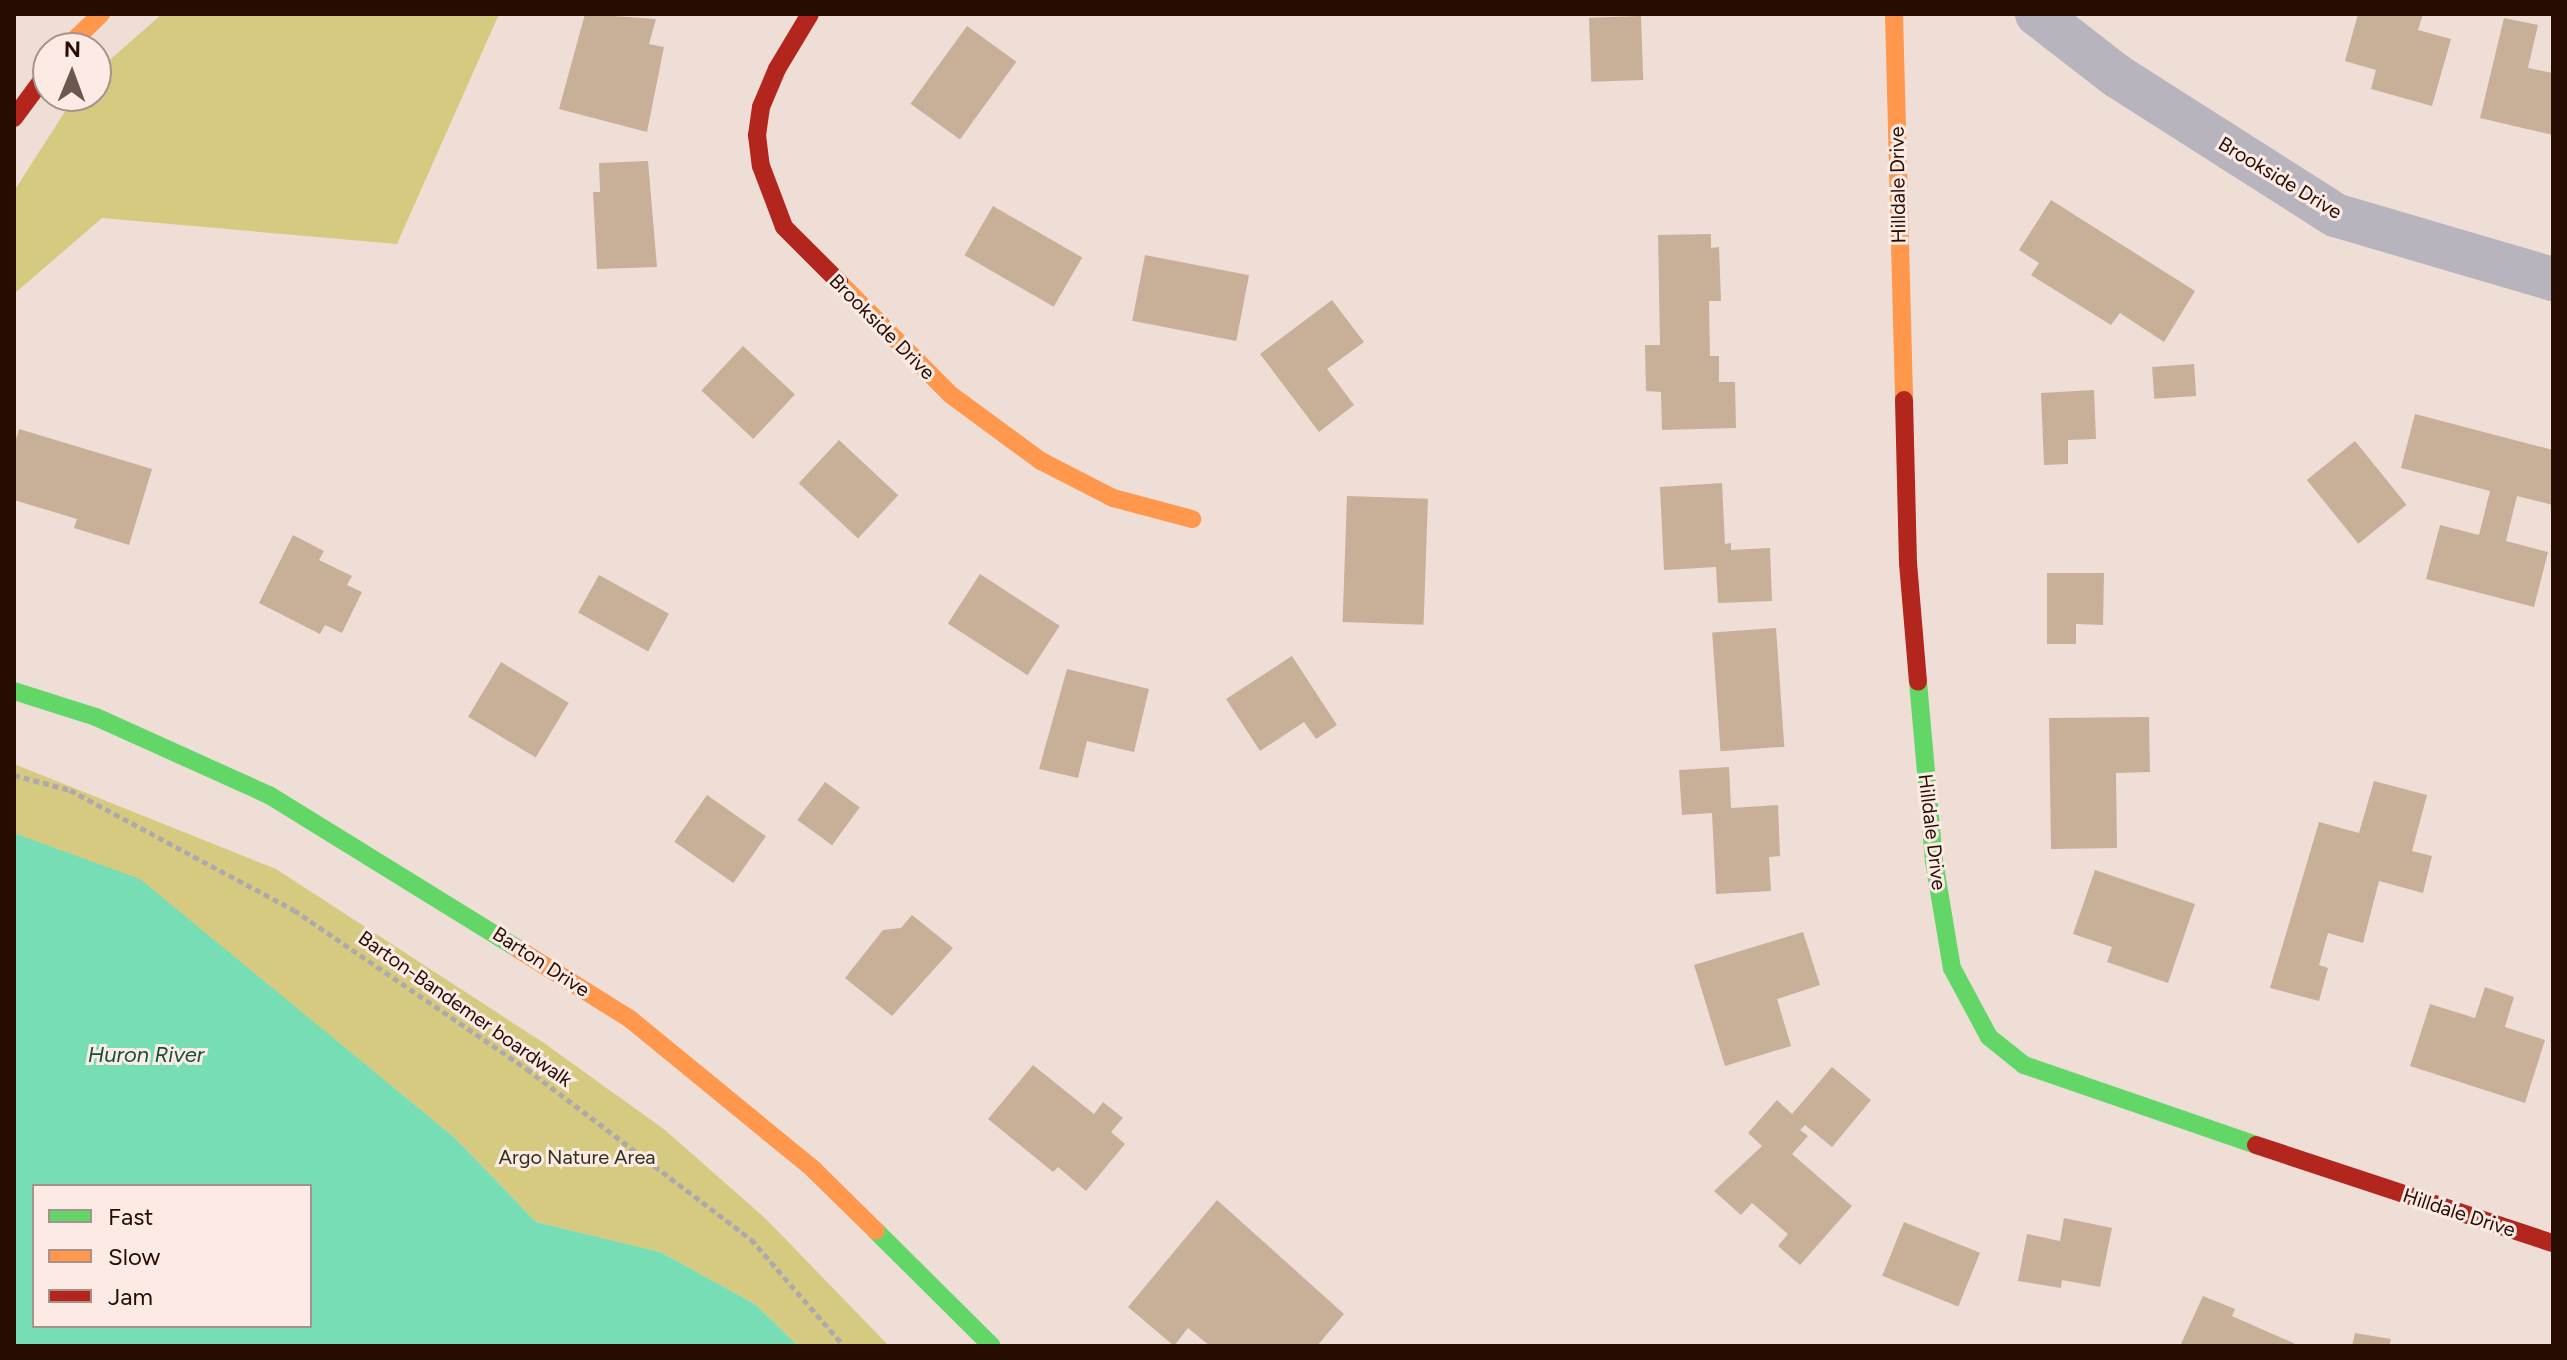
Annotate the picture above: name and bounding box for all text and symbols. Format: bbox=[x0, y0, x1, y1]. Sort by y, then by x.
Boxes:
north arrow bbox=[32, 32, 112, 112]
text: N bbox=[64, 36, 81, 63]
street label: Hilldale Drive bbox=[1885, 126, 1911, 244]
street label: Brookside Drive bbox=[2214, 132, 2346, 224]
street label: Brookside Drive bbox=[824, 269, 940, 385]
street label: Hilldale Drive bbox=[1913, 773, 1951, 891]
street label: Barton Drive bbox=[488, 922, 594, 1002]
street label: Barton-Bandemer boardwalk bbox=[354, 926, 576, 1092]
water label: Huron River bbox=[88, 1042, 204, 1068]
park label: Argo Nature Area bbox=[498, 1145, 656, 1169]
legend bbox=[32, 1184, 312, 1328]
street label: Hilldale Drive bbox=[2400, 1184, 2518, 1242]
text: Fast bbox=[108, 1202, 153, 1231]
text: Slow bbox=[108, 1242, 160, 1271]
text: Jam bbox=[108, 1282, 153, 1311]

